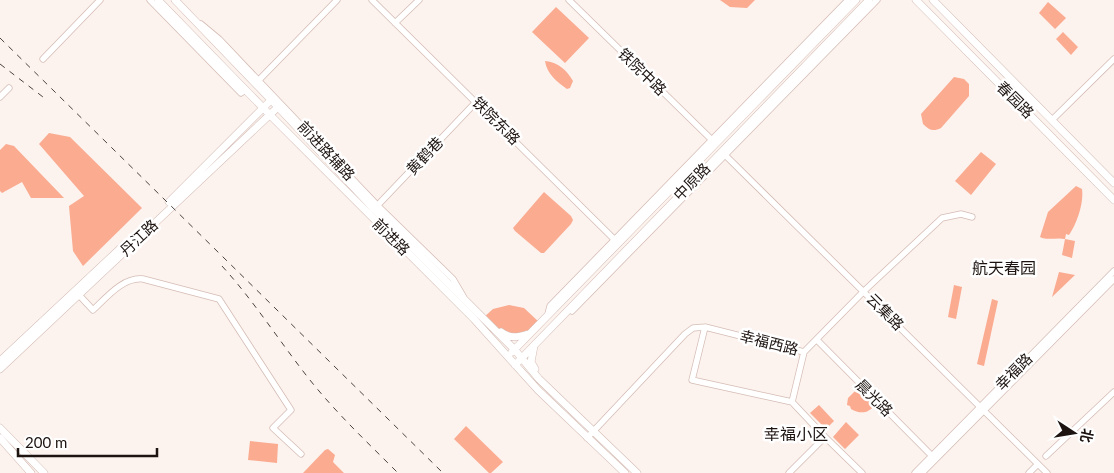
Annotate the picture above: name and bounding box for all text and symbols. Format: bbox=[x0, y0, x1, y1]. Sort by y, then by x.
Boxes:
street label: 铁院中路 bbox=[615, 44, 671, 99]
street label: 春园路 bbox=[993, 77, 1038, 122]
street label: 铁院东路 bbox=[469, 93, 524, 148]
street label: 前进路辅路 bbox=[295, 117, 359, 184]
street label: 黄鹤巷 bbox=[402, 133, 446, 178]
street label: 中原路 bbox=[669, 159, 713, 204]
street label: 前进路 bbox=[369, 214, 414, 259]
street label: 丹江路 bbox=[116, 215, 161, 259]
district label: 航天春园 bbox=[972, 258, 1036, 277]
street label: 云集路 bbox=[863, 289, 908, 334]
street label: 幸福西路 bbox=[738, 326, 801, 358]
street label: 幸福路 bbox=[991, 349, 1036, 394]
street label: 晨光路 bbox=[852, 375, 897, 420]
north arrow bbox=[1049, 408, 1099, 458]
district label: 幸福小区 bbox=[764, 424, 828, 443]
scale bar bbox=[18, 426, 156, 458]
text: 北 bbox=[1077, 427, 1097, 444]
text: 200 m bbox=[25, 433, 67, 451]

